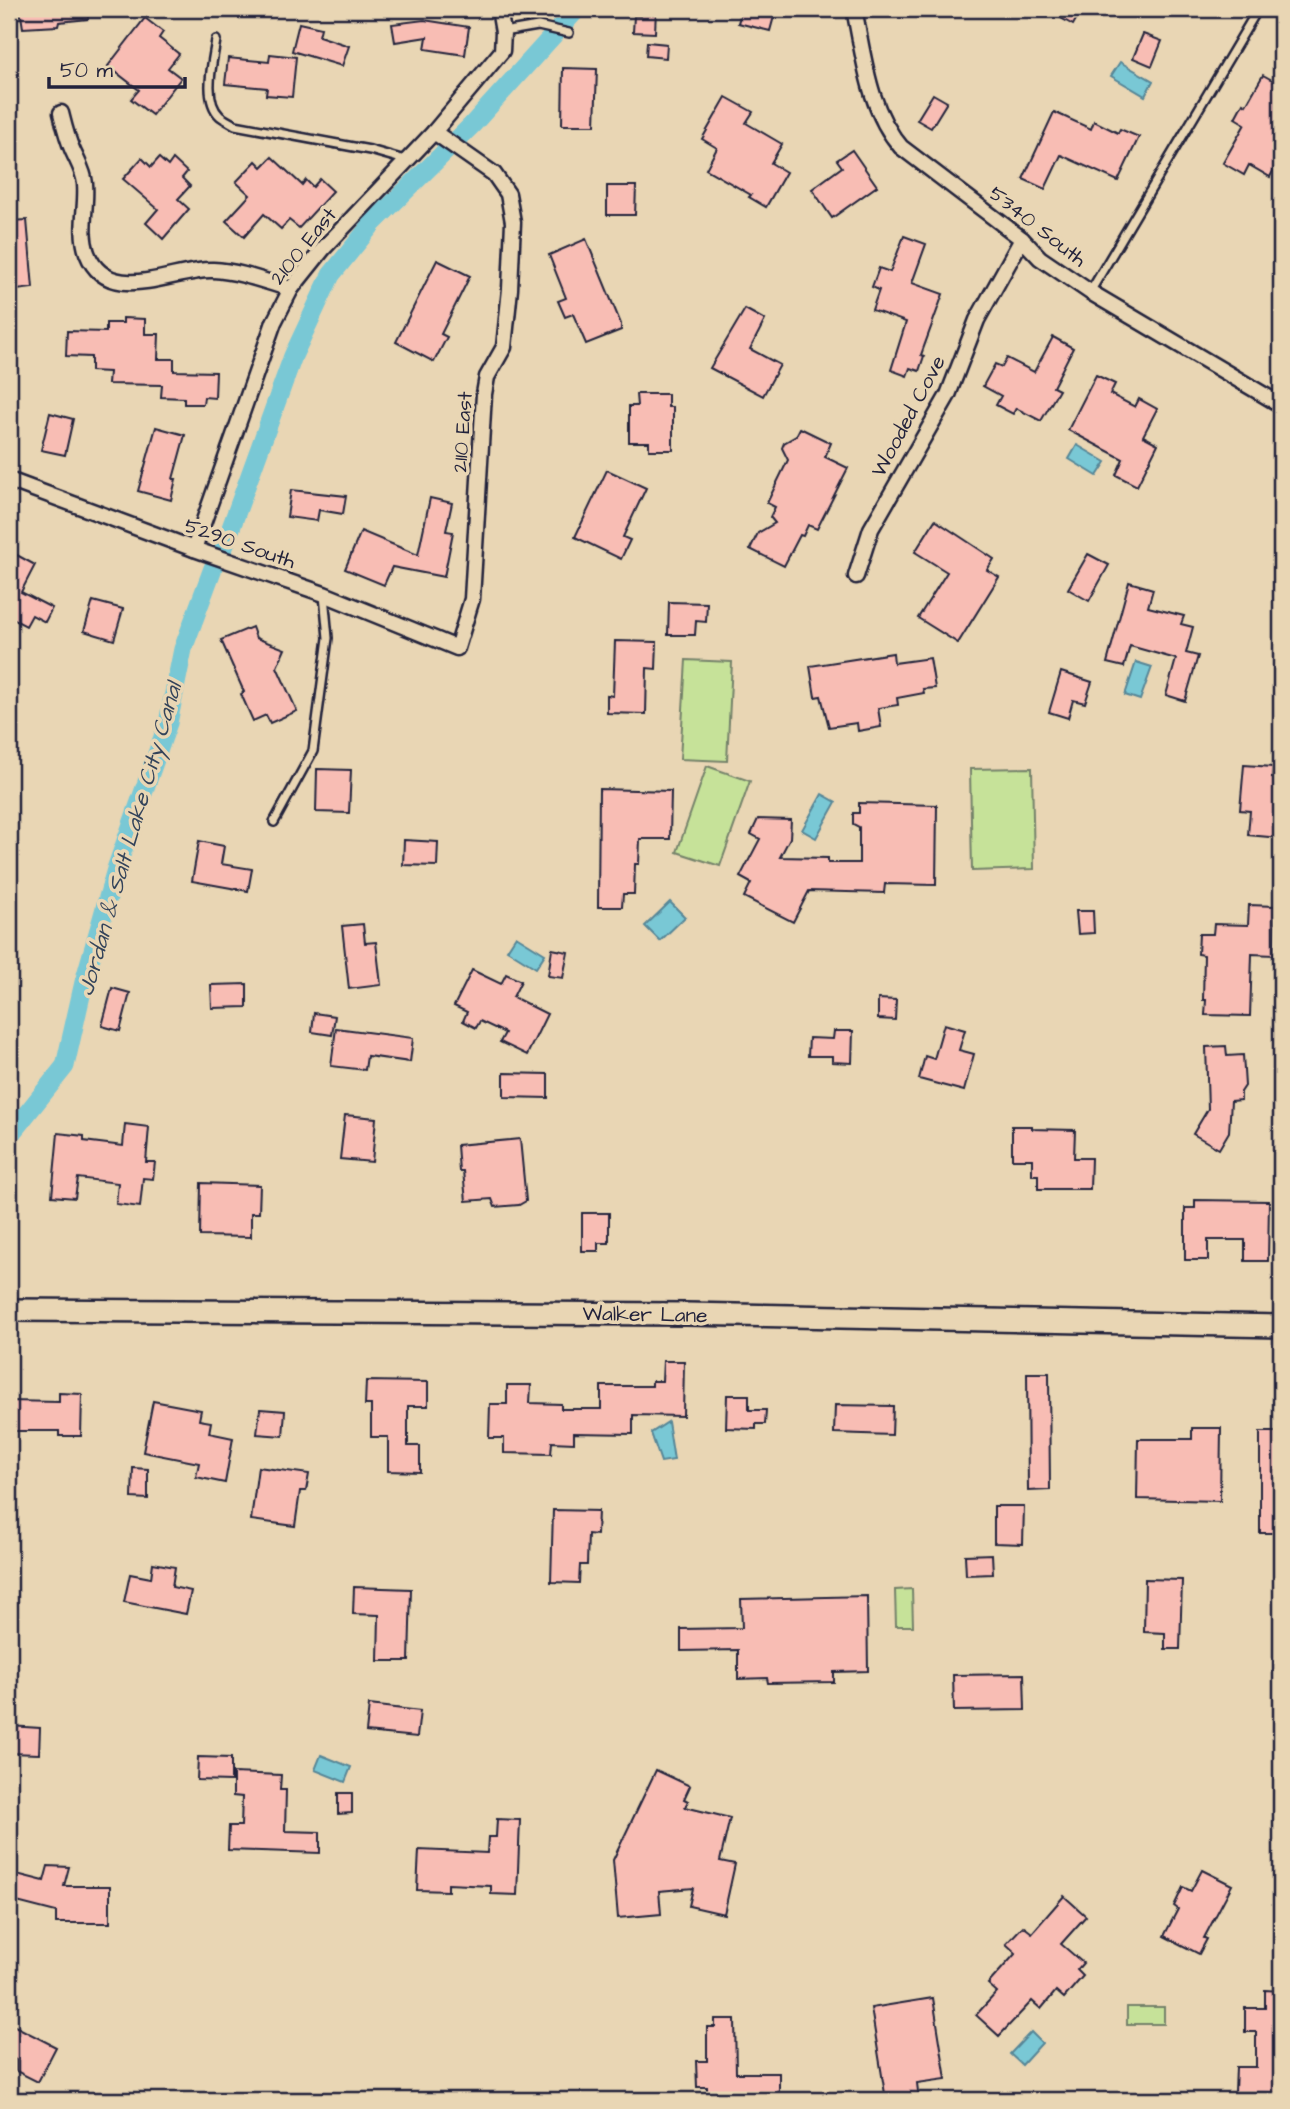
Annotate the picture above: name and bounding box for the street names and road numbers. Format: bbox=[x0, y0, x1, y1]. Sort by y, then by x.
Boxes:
street label: 5340 South bbox=[983, 179, 1093, 274]
street label: 2100 East bbox=[263, 201, 344, 291]
street label: Wooded Cove bbox=[864, 350, 953, 482]
street label: 2110 East bbox=[445, 390, 480, 474]
street label: 5290 South bbox=[181, 511, 300, 576]
street label: Walker Lane bbox=[582, 1299, 708, 1330]

